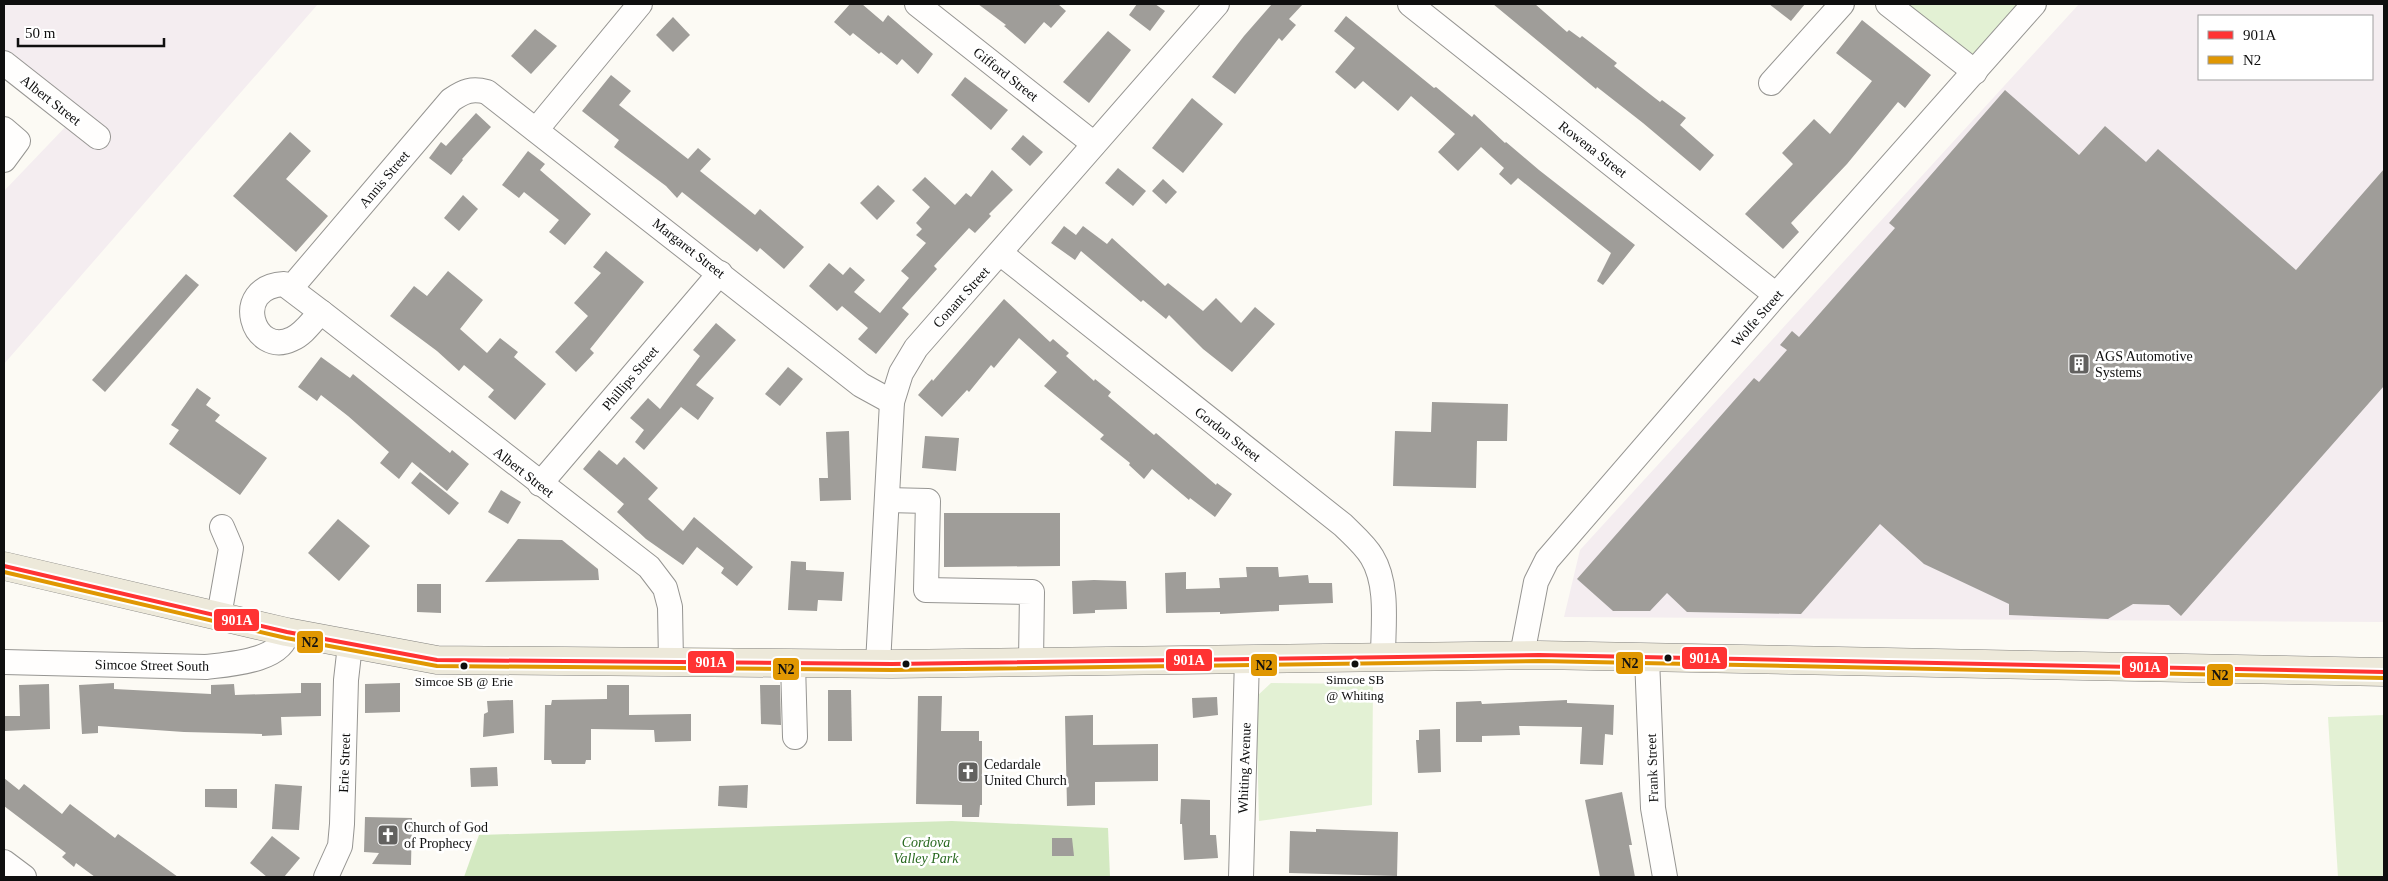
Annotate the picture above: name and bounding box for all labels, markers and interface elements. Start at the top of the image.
scale bar [18,15,164,47]
legend [2198,15,2373,80]
text: 50 m [25,25,56,41]
text: 901A [2243,27,2277,43]
street label: Gifford Street [970,45,1041,104]
text: N2 [2243,52,2261,68]
street label: Albert Street [18,72,84,129]
street label: Rowena Street [1556,118,1630,181]
street label: Annis Street [356,148,413,211]
street label: Margaret Street [650,216,728,281]
street label: Conant Street [930,264,993,331]
street label: Wolfe Street [1729,287,1786,350]
street label: Phillips Street [599,343,662,413]
place label: AGS Automotive Systems [2095,349,2193,380]
building icon: AGS Automotive Systems [2067,352,2091,376]
street label: Gordon Street [1192,404,1263,465]
street label: Albert Street [491,444,557,501]
line badge: 901A [213,608,260,632]
text: 901A [221,613,253,628]
line badge: N2 [296,630,324,654]
text: N2 [301,635,319,650]
line badge: 901A [1681,646,1728,670]
line badge: 901A [1165,648,1213,672]
line badge: 901A [687,650,735,674]
line badge: N2 [1615,651,1644,675]
text: 901A [1689,651,1721,666]
text: 901A [1173,653,1205,668]
line badge: N2 [1250,653,1278,677]
unlabelled marker [1663,653,1673,663]
text: 901A [695,655,727,670]
line badge: 901A [2121,655,2169,679]
text: N2 [1621,656,1639,671]
street label: Simcoe Street South [95,657,209,674]
line badge: N2 [772,657,800,681]
text: N2 [1255,658,1273,673]
unlabelled marker [901,659,911,669]
marker: Simcoe SB @ Whiting [1350,659,1360,669]
text: 901A [2129,660,2161,675]
marker: Simcoe SB @ Erie [459,661,469,671]
text: N2 [777,662,795,677]
line badge: N2 [2206,663,2234,687]
text: N2 [2211,668,2229,683]
place label: Simcoe SB @ Whiting [1326,672,1384,703]
place label: Simcoe SB @ Erie [415,674,513,689]
street label: Whiting Avenue [1235,722,1254,814]
street label: Erie Street [336,733,353,793]
street label: Frank Street [1644,733,1661,803]
place label: Cedardale United Church [984,757,1067,788]
church icon: Cedardale United Church [956,760,980,784]
place label: Church of God of Prophecy [404,820,488,851]
church icon: Church of God of Prophecy [376,823,400,847]
park label: Cordova Valley Park [894,835,959,866]

